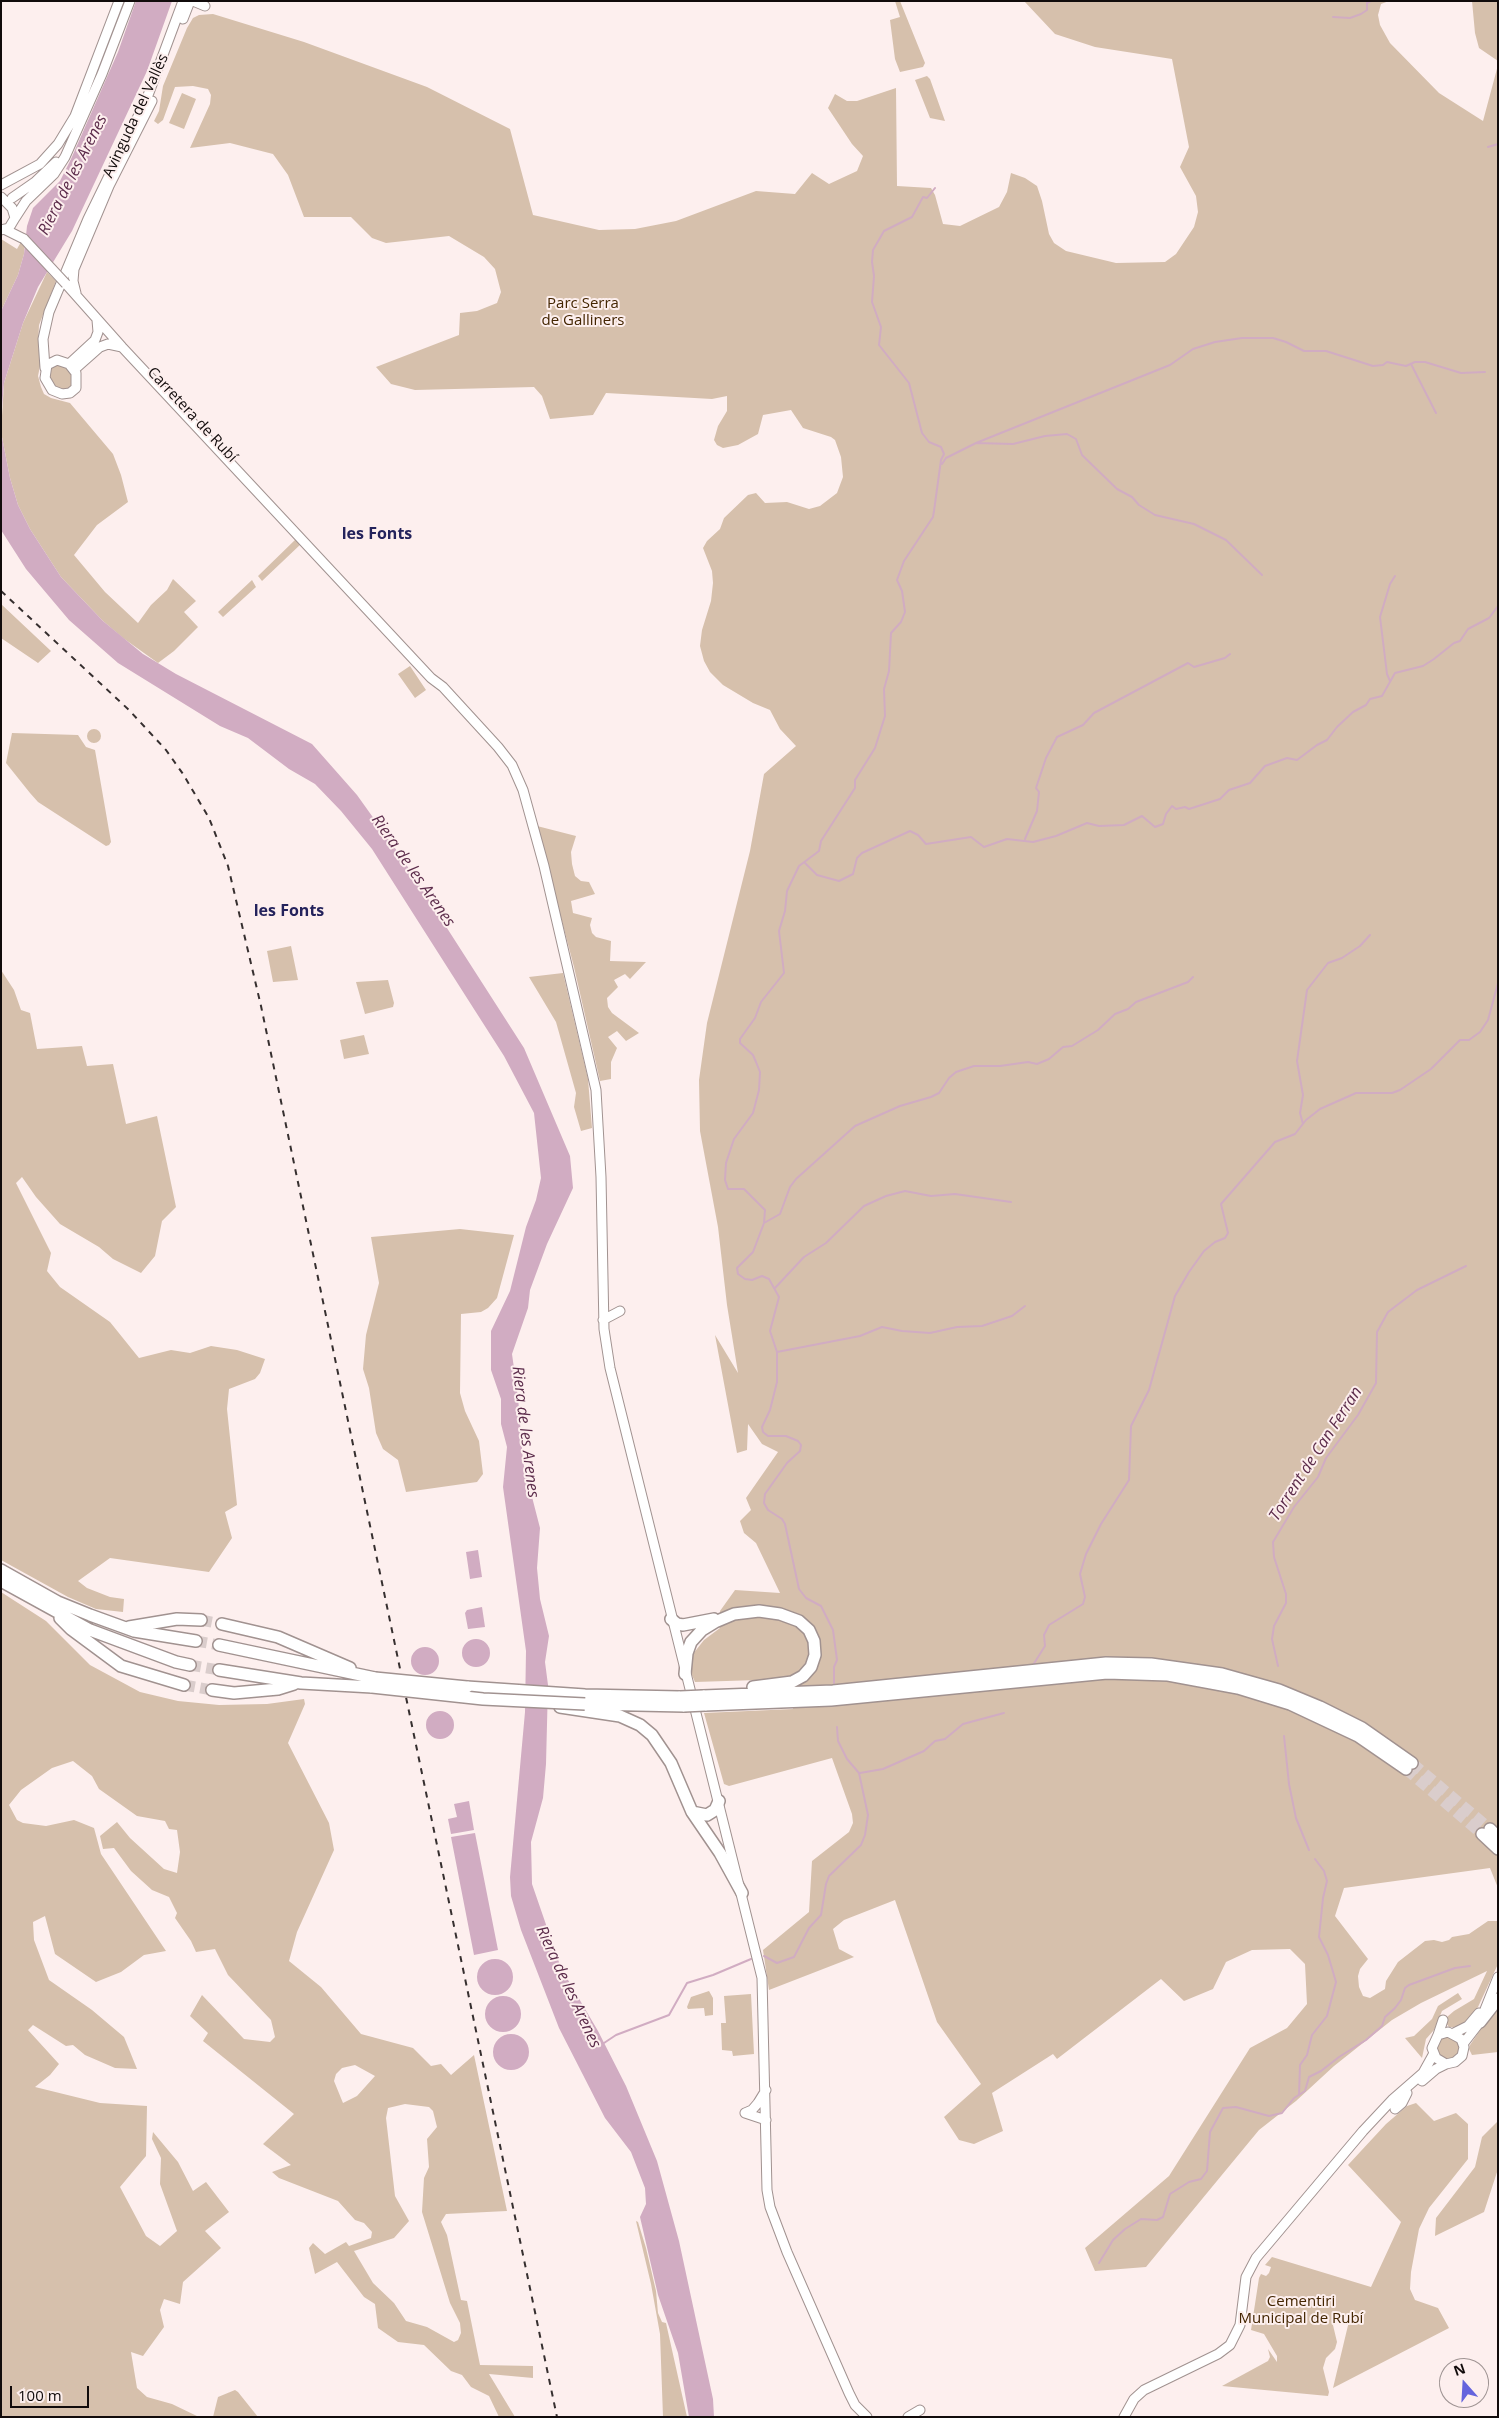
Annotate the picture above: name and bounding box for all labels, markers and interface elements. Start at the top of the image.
street label: Avinguda del Vallès [99,51,173,181]
water label: Riera de les Arenes [34,112,112,238]
park label: Parc Serra de Galliners [542,295,624,330]
street label: Carretera de Rubí [143,364,241,466]
district label: les Fonts [342,524,412,544]
water label: Riera de les Arenes [367,811,459,931]
district label: les Fonts [254,901,324,921]
water label: Riera de les Arenes [507,1365,543,1499]
water label: Torrent de Can Ferran [1265,1383,1367,1525]
water label: Riera de les Arenes [531,1923,605,2051]
park label: Cementiri Municipal de Rubí [1239,2293,1363,2328]
north arrow [1439,2358,1489,2408]
text: N [1451,2358,1468,2380]
scale bar [12,2376,91,2408]
text: 100 m [18,2385,62,2405]

